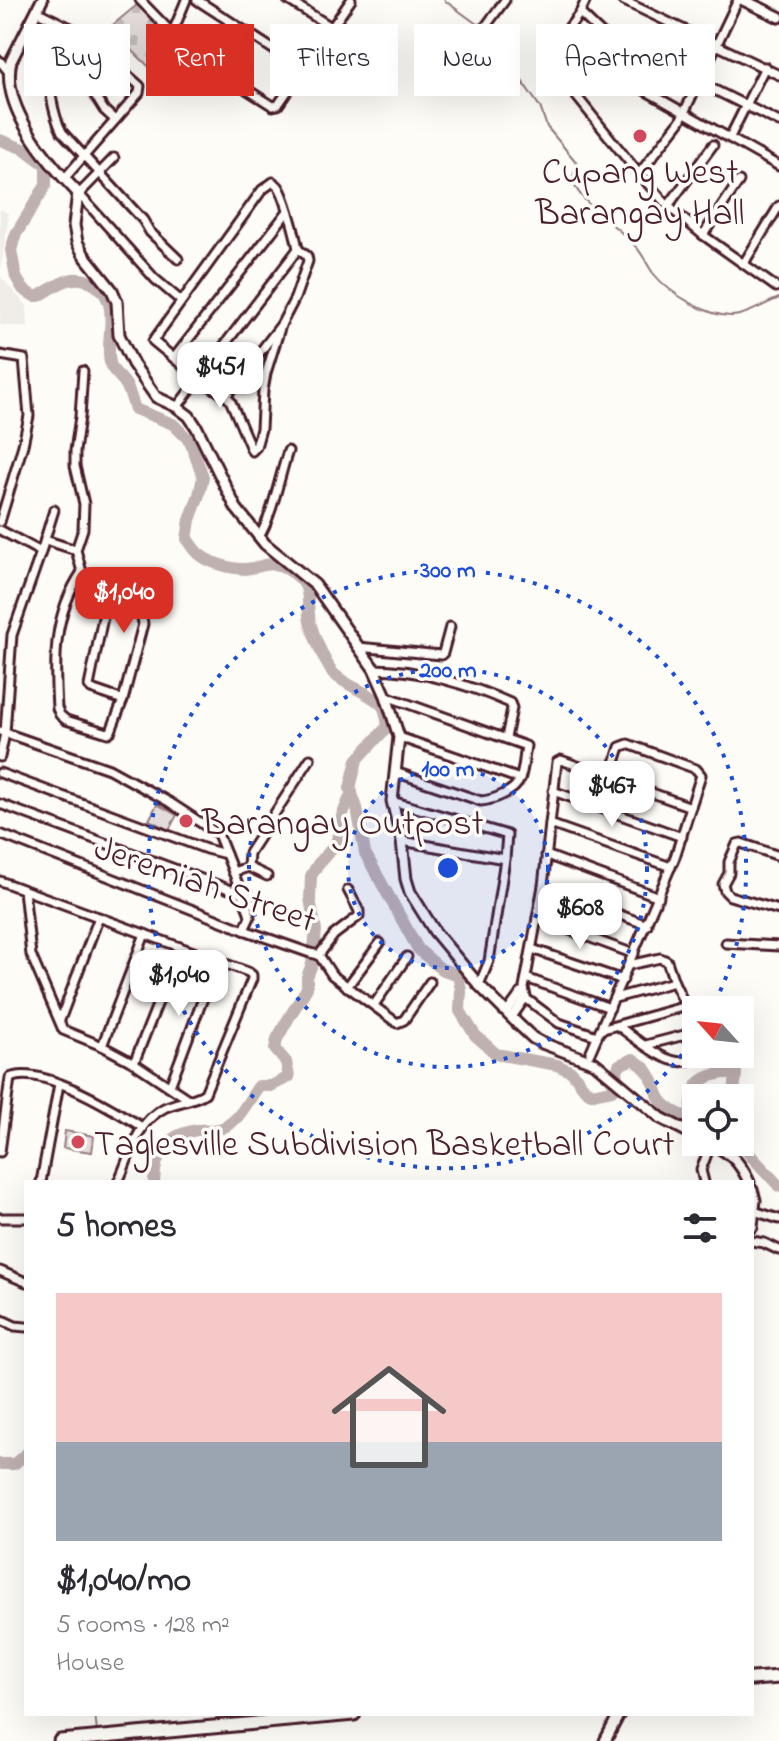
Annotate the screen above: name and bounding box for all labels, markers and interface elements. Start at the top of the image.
chip: Buy [24,24,130,96]
chip: Rent [146,24,254,96]
chip: Filters [270,24,398,96]
chip: New [414,24,520,96]
chip: Apartment [536,24,715,96]
marker: Cupang West Barangay Hall [631,127,649,145]
place label: Cupang West Barangay Hall [534,148,745,242]
pin: $451 [173,342,267,410]
text: $451 [195,349,245,387]
text: 300 m [419,554,476,589]
pin: $1,040 [59,567,189,635]
text: $1,040 [93,574,155,612]
text: 200 m [418,654,477,689]
text: 100 m [422,753,475,788]
pin: $467 [565,761,659,829]
text: $467 [588,768,636,806]
place label: Barangay Outpost [201,799,484,852]
marker: Barangay Outpost [177,812,195,830]
street label: Jeremiah Street [86,823,323,949]
centre of rings [434,854,462,882]
pin: $608 [533,883,627,951]
text: $608 [556,890,604,928]
pin: $1,040 [114,950,244,1018]
text: $1,040 [148,957,210,995]
north arrow [682,996,754,1068]
map controls [682,996,754,1156]
button: locate [682,1084,754,1156]
place label: Taglesville Subdivision Basketball Court [94,1120,675,1173]
marker: Taglesville Subdivision Basketball Court [69,1133,87,1151]
text: 5 homes [56,1203,177,1253]
icon: filters [678,1206,722,1250]
icon: home [317,1345,461,1489]
text: $1,040/mo [56,1557,191,1607]
text: 5 rooms · 128 m² [56,1607,230,1645]
text: House [56,1645,124,1683]

